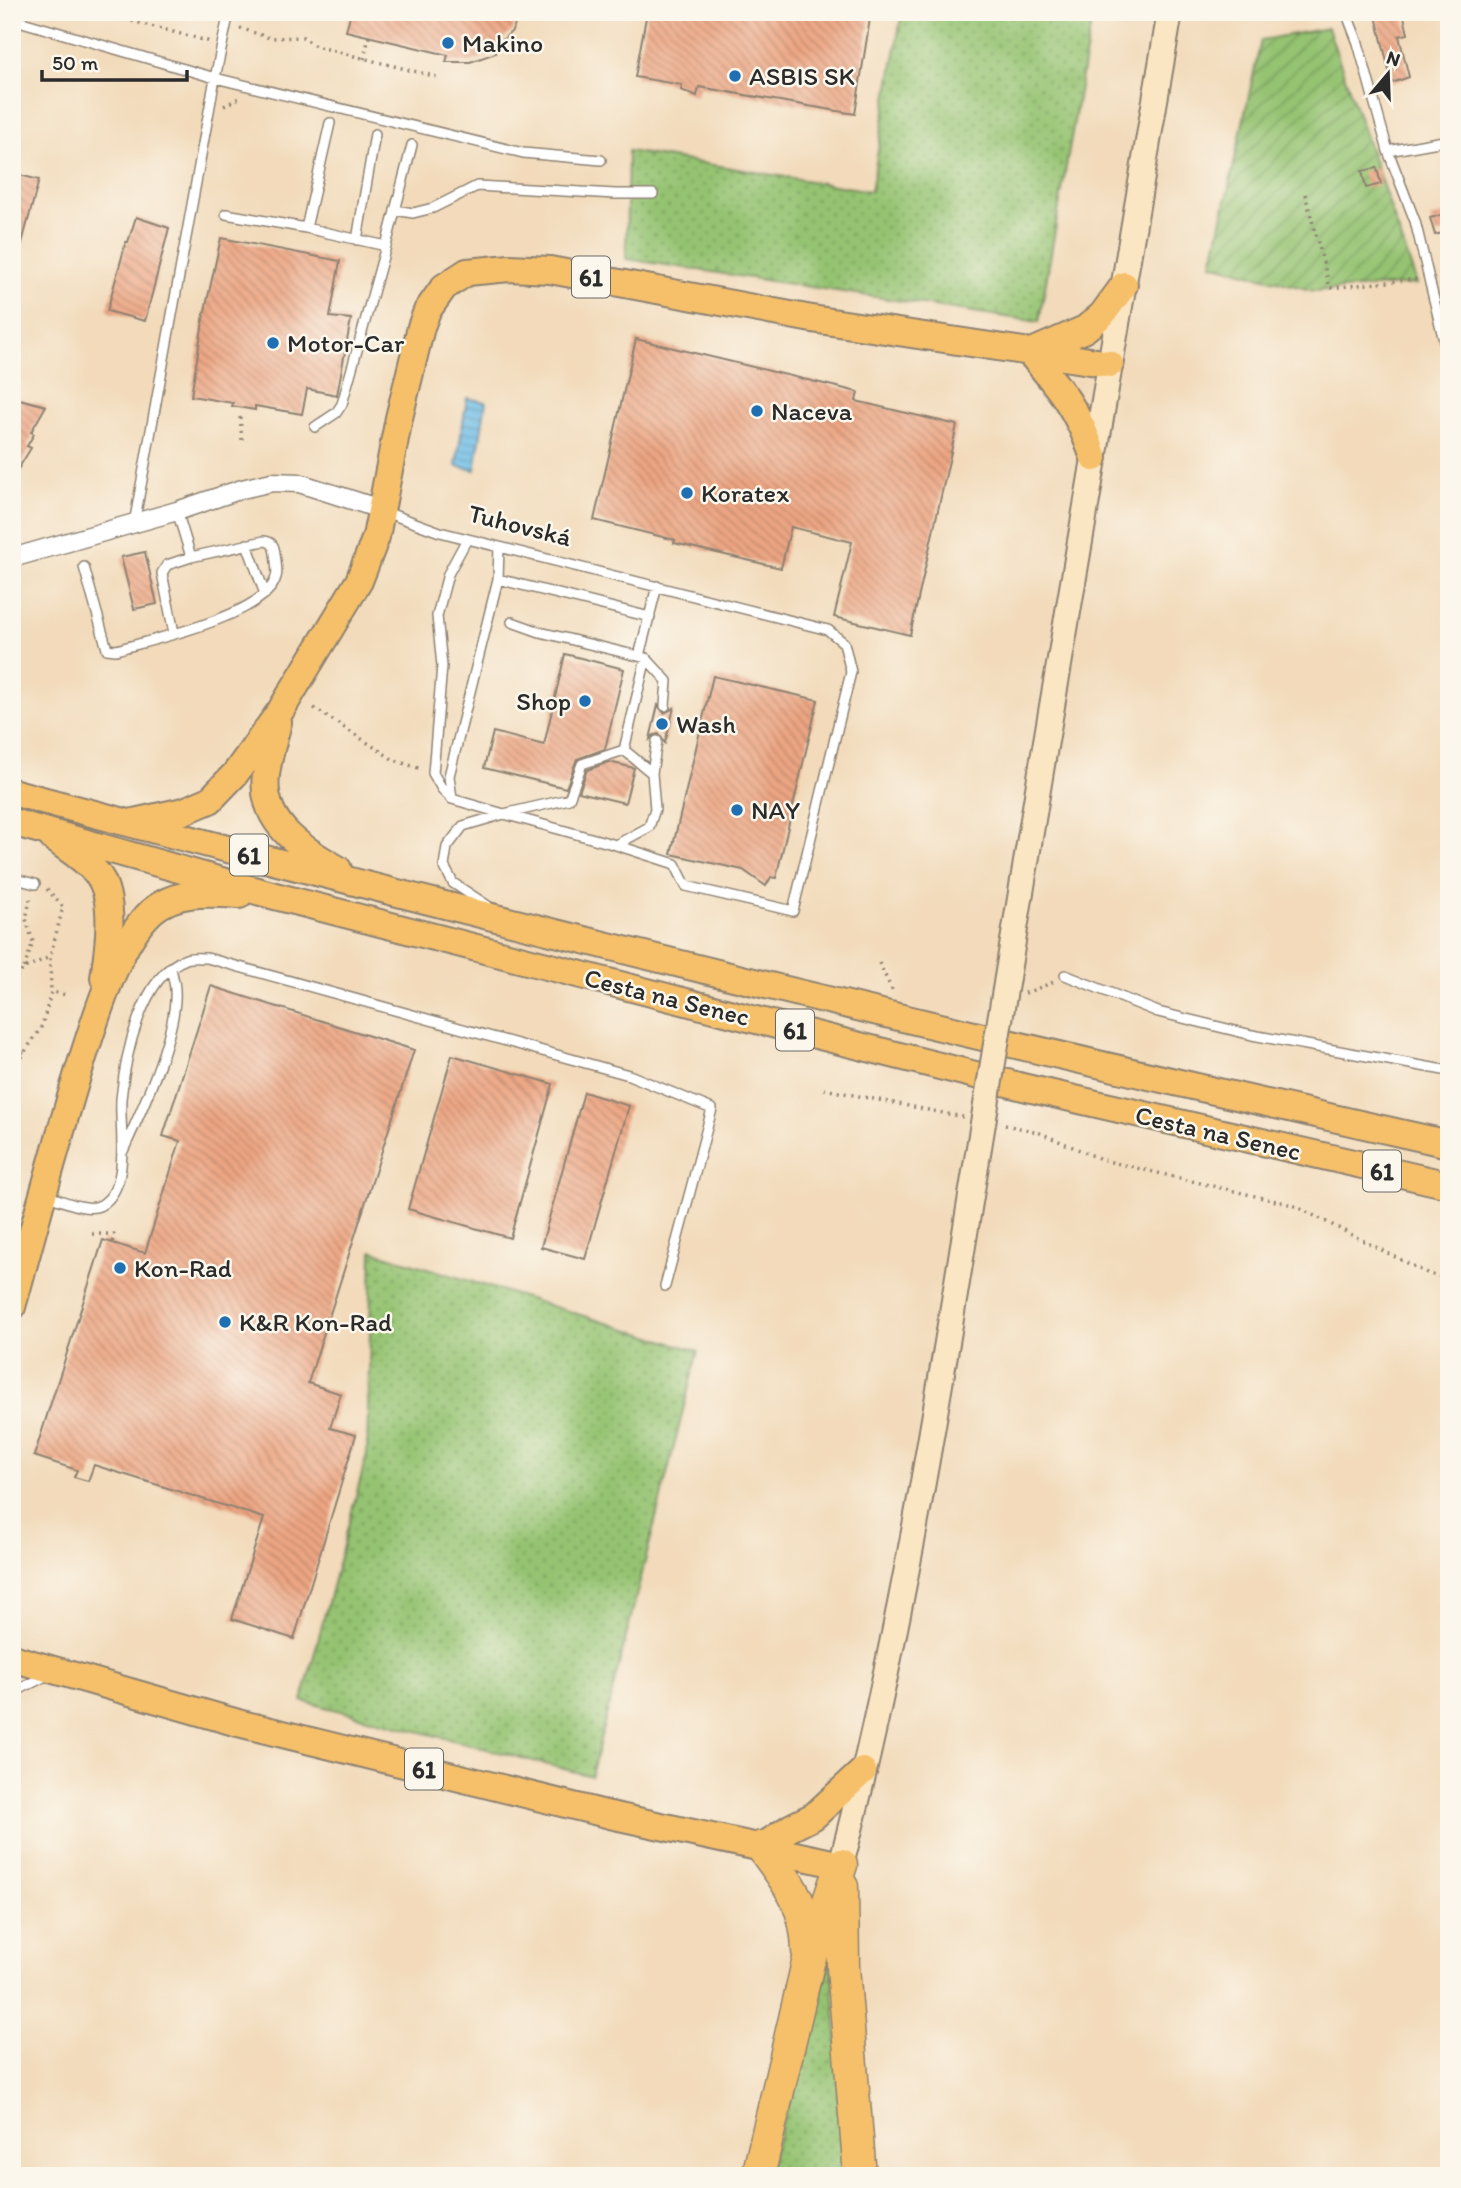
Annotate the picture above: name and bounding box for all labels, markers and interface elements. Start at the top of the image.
place label: Makino [462,27,543,59]
marker: Makino [440,35,456,51]
scale bar [42,38,187,82]
north arrow [1352,38,1422,108]
text: N [1384,45,1403,71]
text: 50 m [52,50,99,75]
place label: ASBIS SK [749,60,855,92]
marker: ASBIS SK [727,68,743,84]
road number: 61 [572,256,610,298]
place label: Motor-Car [287,327,405,359]
marker: Motor-Car [265,335,281,351]
place label: Naceva [771,395,853,427]
marker: Naceva [749,403,765,419]
place label: Koratex [701,477,789,509]
marker: Koratex [679,485,695,501]
street label: Tuhovská [465,497,575,553]
place label: Shop [516,685,571,717]
marker: Shop [577,693,593,709]
place label: Wash [676,708,736,740]
marker: Wash [654,716,670,732]
place label: NAY [751,794,800,826]
marker: NAY [729,802,745,818]
road number: 61 [230,834,268,876]
street label: Cesta na Senec [581,961,753,1033]
road number: 61 [776,1010,814,1050]
street label: Cesta na Senec [1132,1098,1304,1168]
road number: 61 [1363,1150,1401,1191]
place label: Kon-Rad [134,1252,232,1284]
marker: Kon-Rad [112,1260,128,1276]
place label: K&R Kon-Rad [239,1306,392,1338]
marker: K&R Kon-Rad [217,1314,233,1330]
road number: 61 [405,1749,443,1790]

